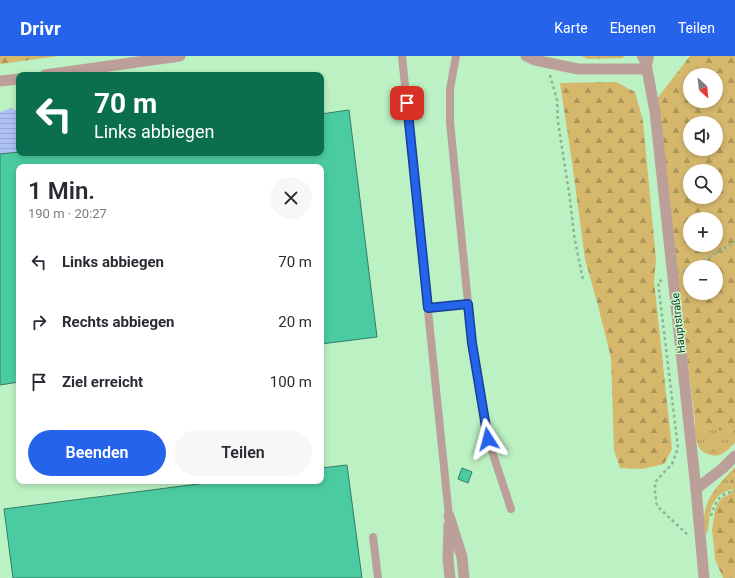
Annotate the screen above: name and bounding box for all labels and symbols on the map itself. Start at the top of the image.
north arrow [683,68,723,108]
pin [390,86,424,120]
street label: Hauptstraße [669,292,688,354]
position arrow [467,418,509,460]

